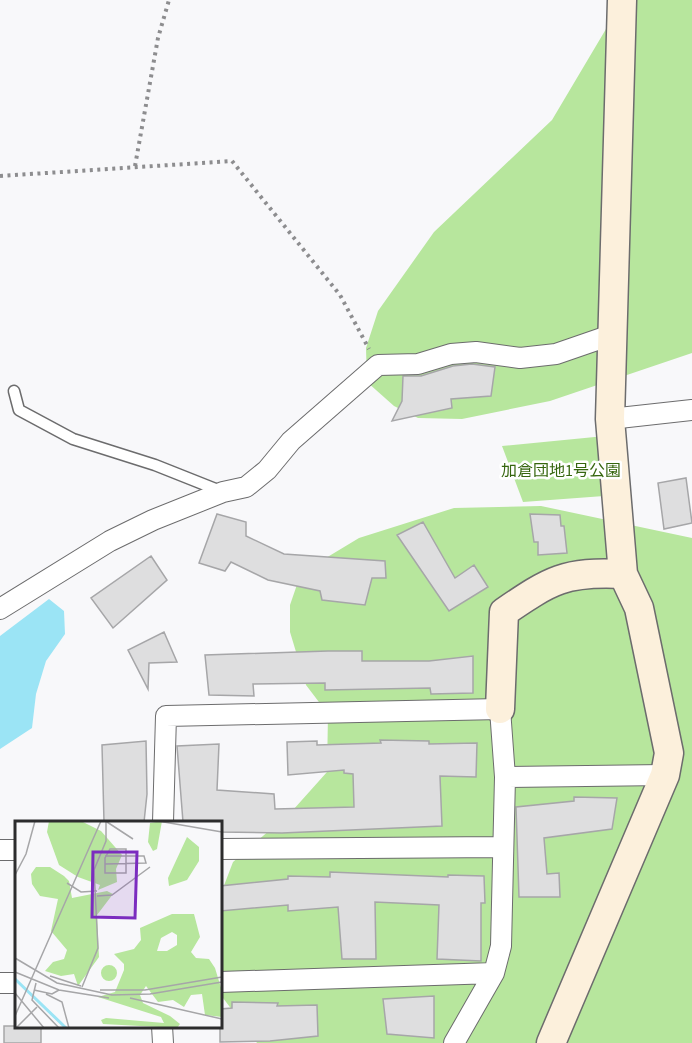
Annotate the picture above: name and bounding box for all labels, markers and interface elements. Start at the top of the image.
park label: 加倉団地1号公園 [501,460,621,482]
inset map [15,821,222,1028]

